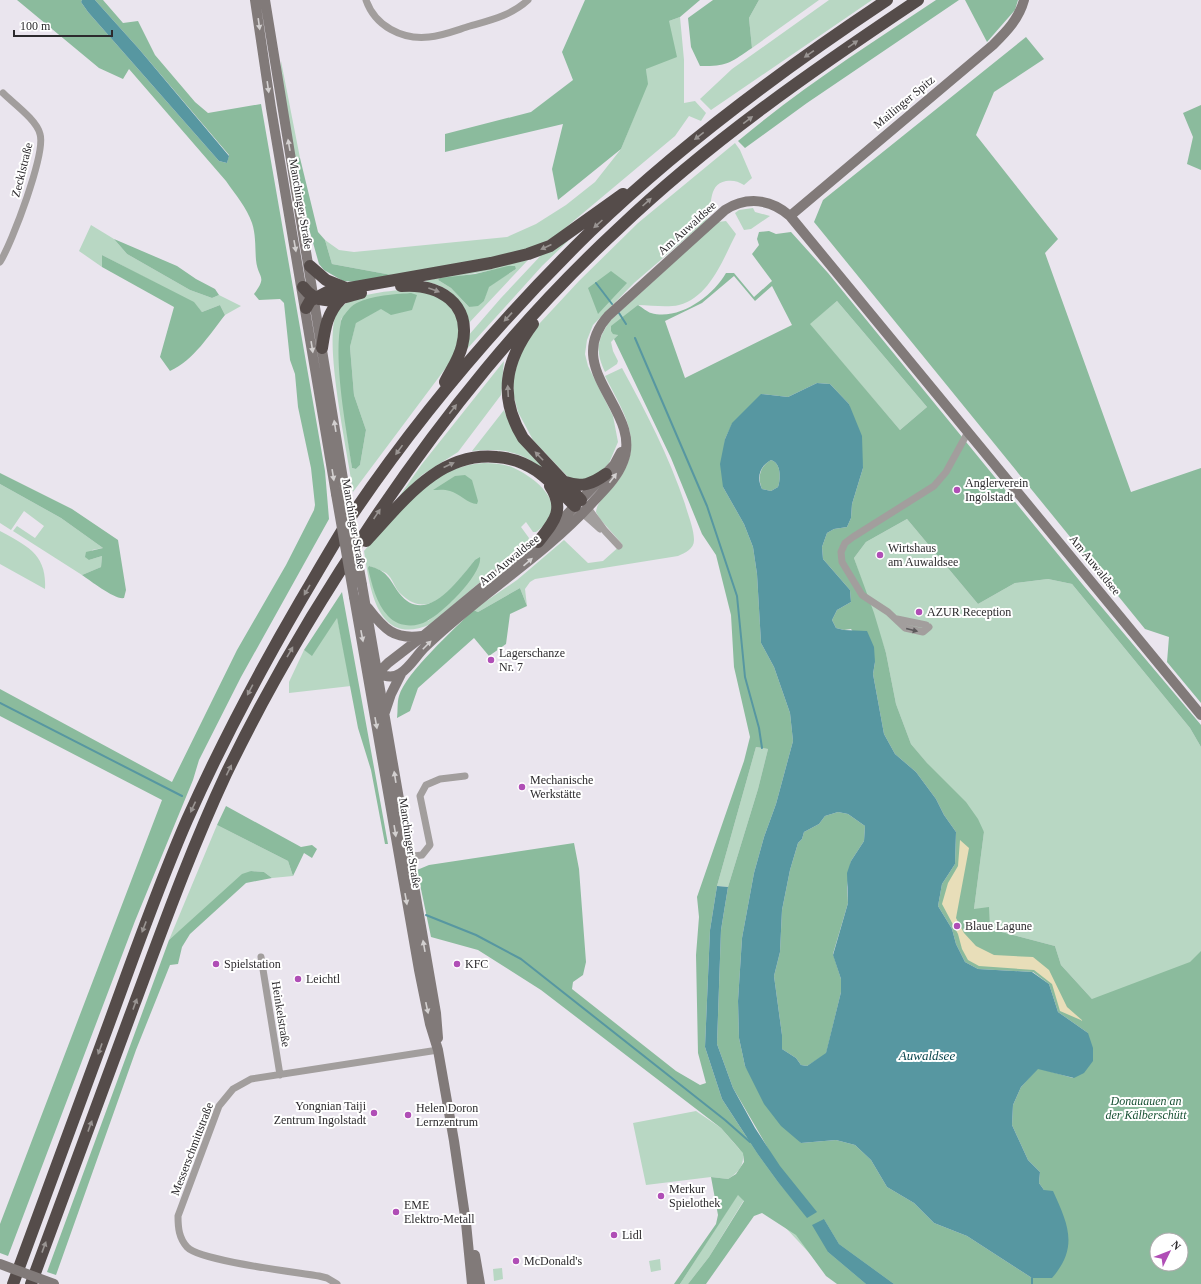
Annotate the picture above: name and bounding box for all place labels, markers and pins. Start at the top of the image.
place label: Anglerverein Ingolstadt [965,476,1028,504]
marker: Anglerverein Ingolstadt [952,485,962,495]
place label: Wirtshaus am Auwaldsee [888,541,958,569]
marker: Wirtshaus am Auwaldsee [875,550,885,560]
place label: AZUR Reception [927,605,1011,619]
marker: AZUR Reception [914,607,924,617]
place label: Lagerschanze Nr. 7 [499,646,565,674]
marker: Lagerschanze Nr. 7 [486,655,496,665]
place label: Mechanische Werkstätte [530,773,593,801]
marker: Mechanische Werkstätte [517,782,527,792]
place label: Blaue Lagune [965,919,1032,933]
marker: Blaue Lagune [952,921,962,931]
place label: Spielstation [224,957,281,971]
place label: KFC [465,957,488,971]
marker: Spielstation [211,959,221,969]
marker: KFC [452,959,462,969]
place label: Leichtl [306,972,341,986]
marker: Leichtl [293,974,303,984]
place label: Yongnian Taiji Zentrum Ingolstadt [274,1099,367,1127]
place label: Helen Doron Lernzentrum [416,1101,479,1129]
marker: Yongnian Taiji Zentrum Ingolstadt [369,1108,379,1118]
marker: Helen Doron Lernzentrum [403,1110,413,1120]
place label: Merkur Spielothek [669,1182,720,1210]
marker: Merkur Spielothek [656,1191,666,1201]
place label: EME Elektro-Metall [404,1198,475,1226]
marker: EME Elektro-Metall [391,1207,401,1217]
place label: Lidl [622,1228,643,1242]
marker: Lidl [609,1230,619,1240]
place label: McDonald's [524,1254,582,1268]
marker: McDonald's [511,1256,521,1266]

